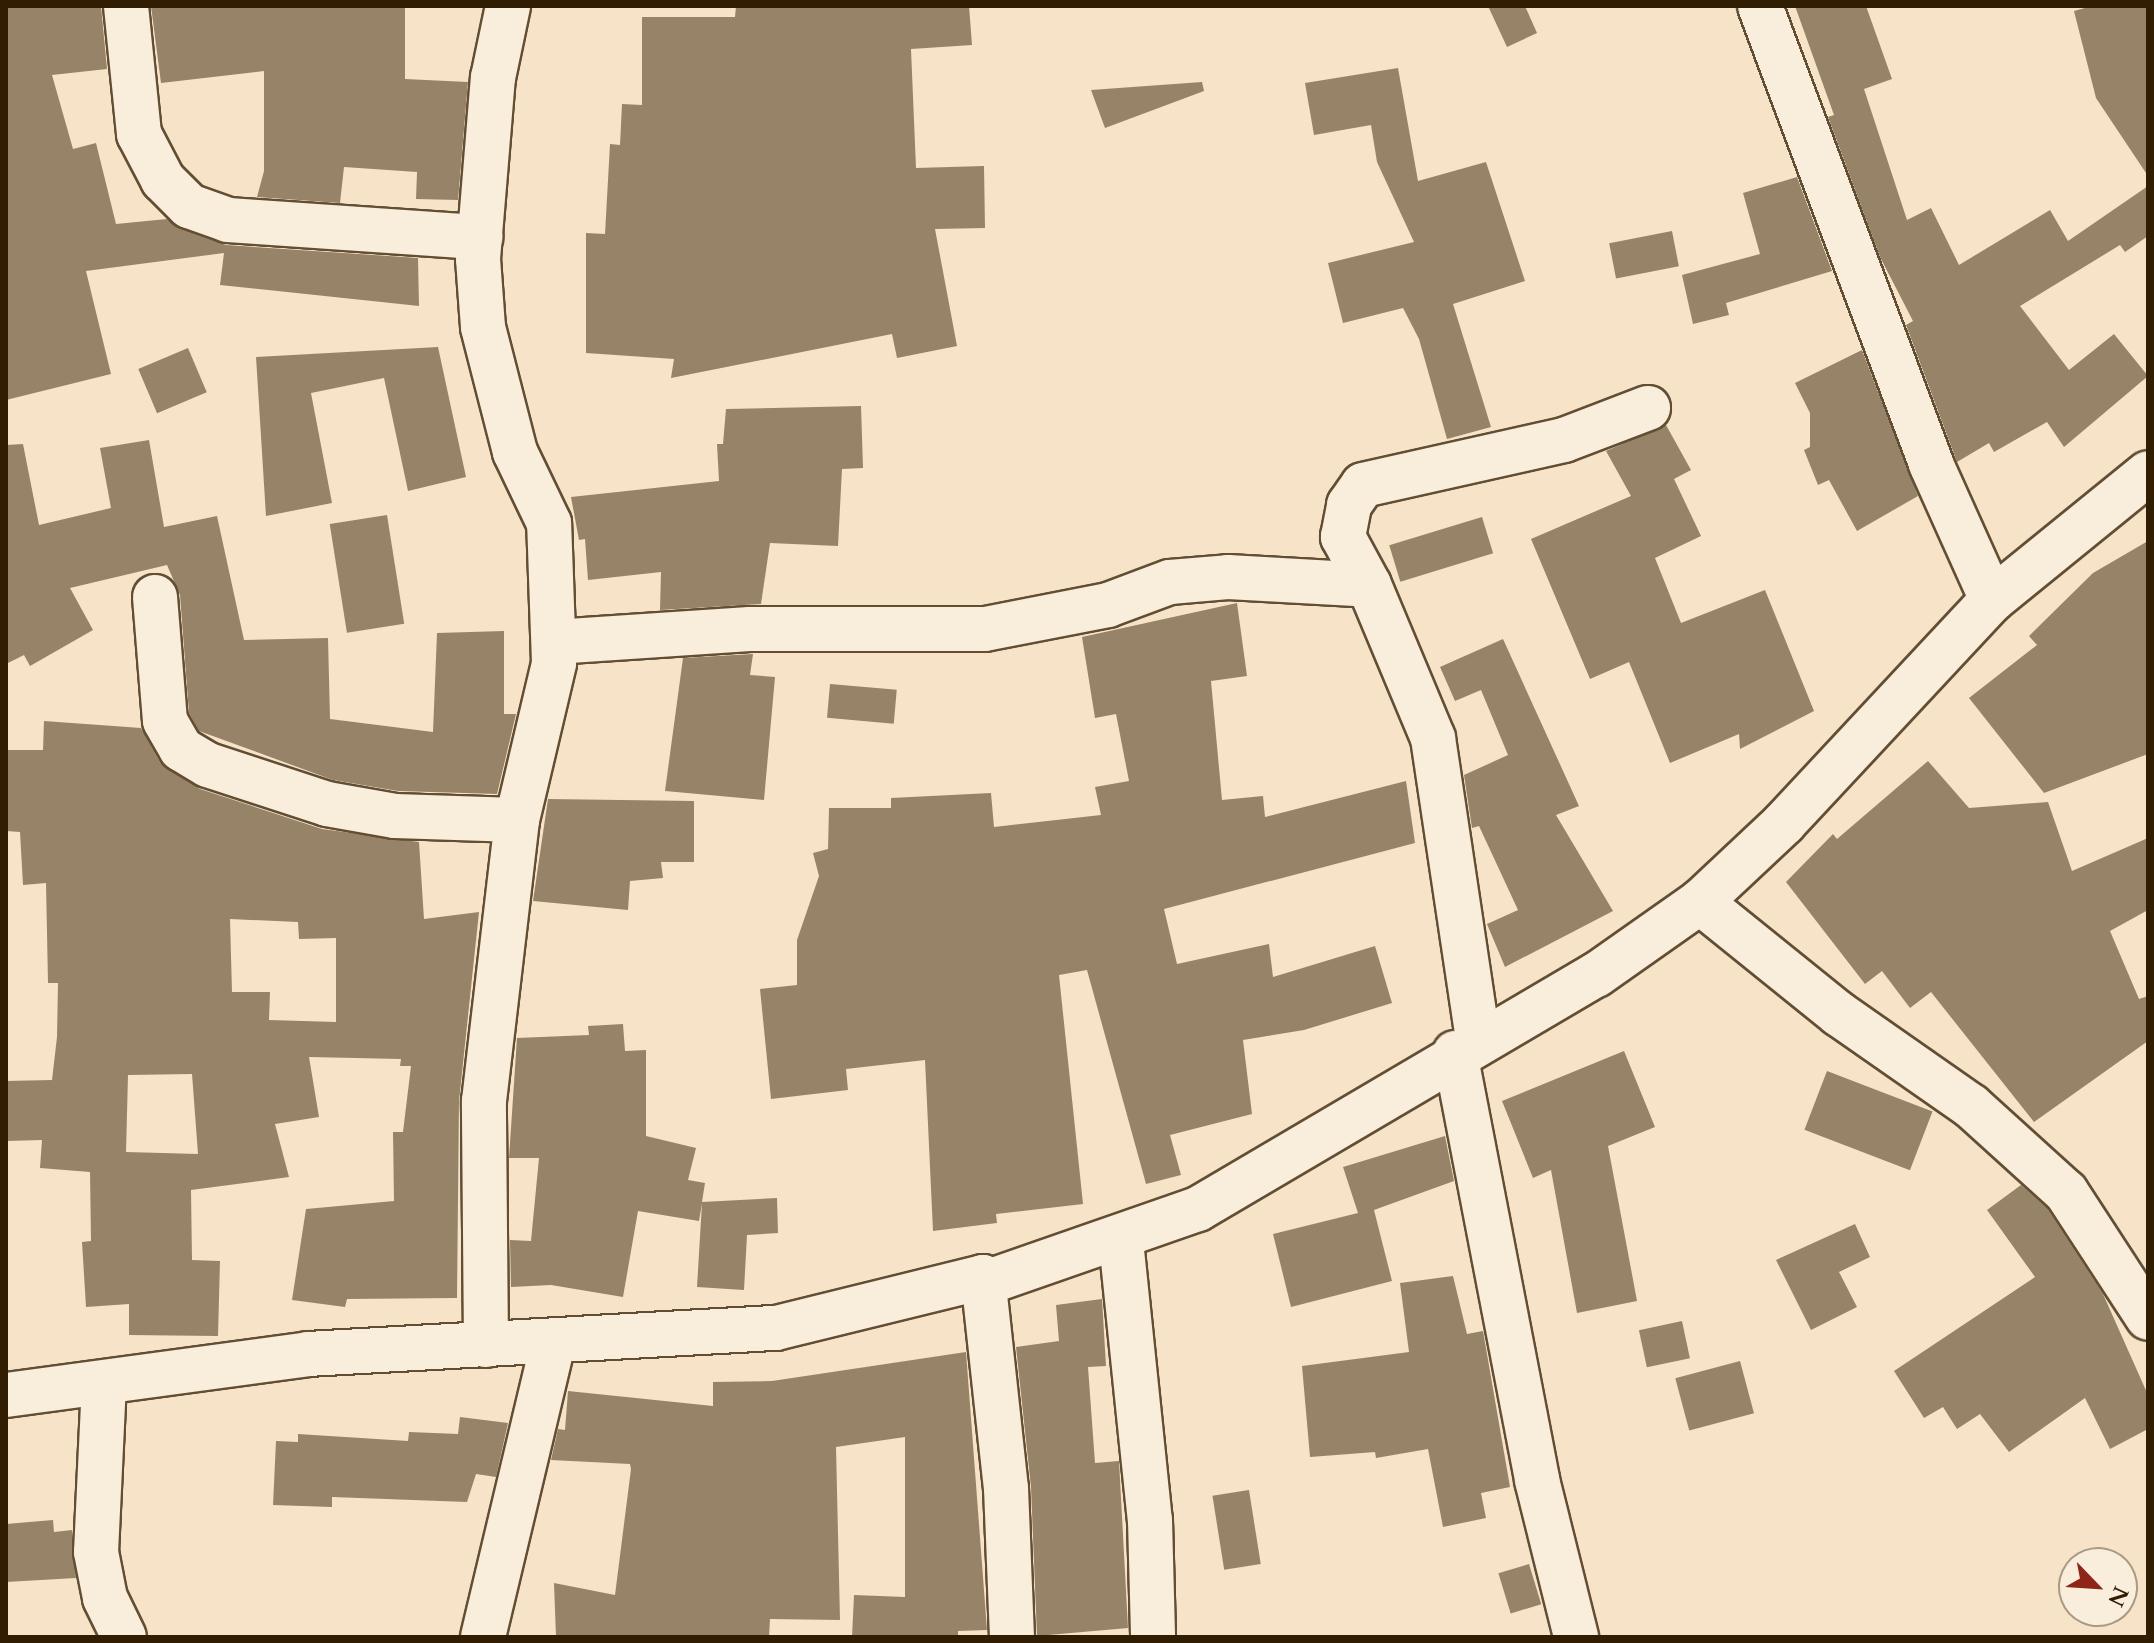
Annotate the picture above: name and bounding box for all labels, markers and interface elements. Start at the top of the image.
north arrow [2058,1547,2138,1627]
text: N [2100,1581,2136,1611]

